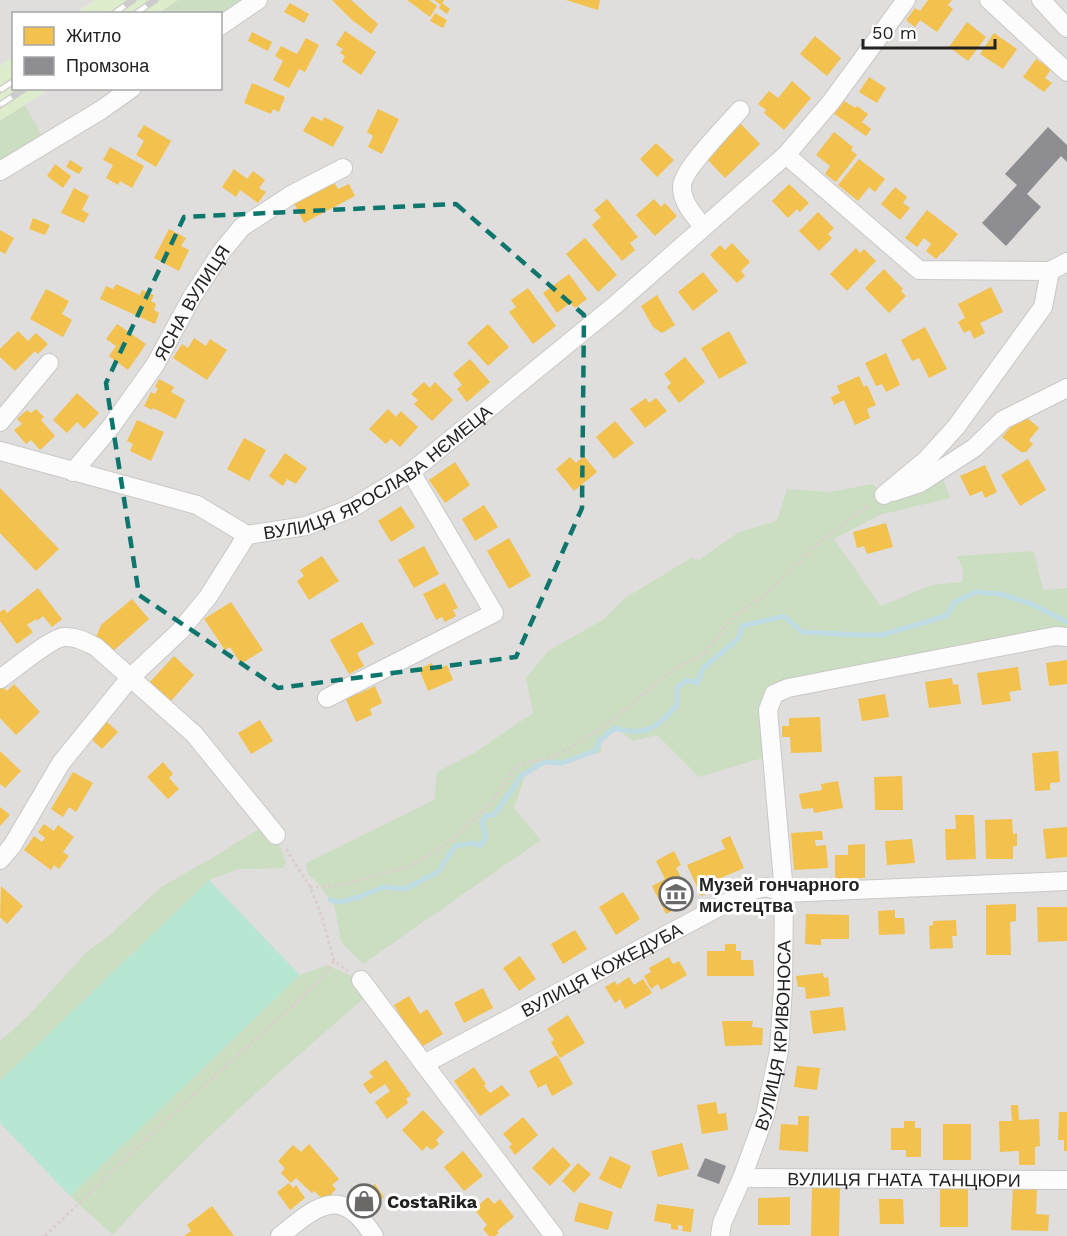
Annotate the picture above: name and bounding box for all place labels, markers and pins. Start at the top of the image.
place label: Музей гончарного мистецтва [699,874,859,916]
museum icon: Музей гончарного мистецтва [658,876,694,912]
shop icon: CostaRika [346,1183,382,1219]
place label: CostaRika [387,1191,478,1212]

